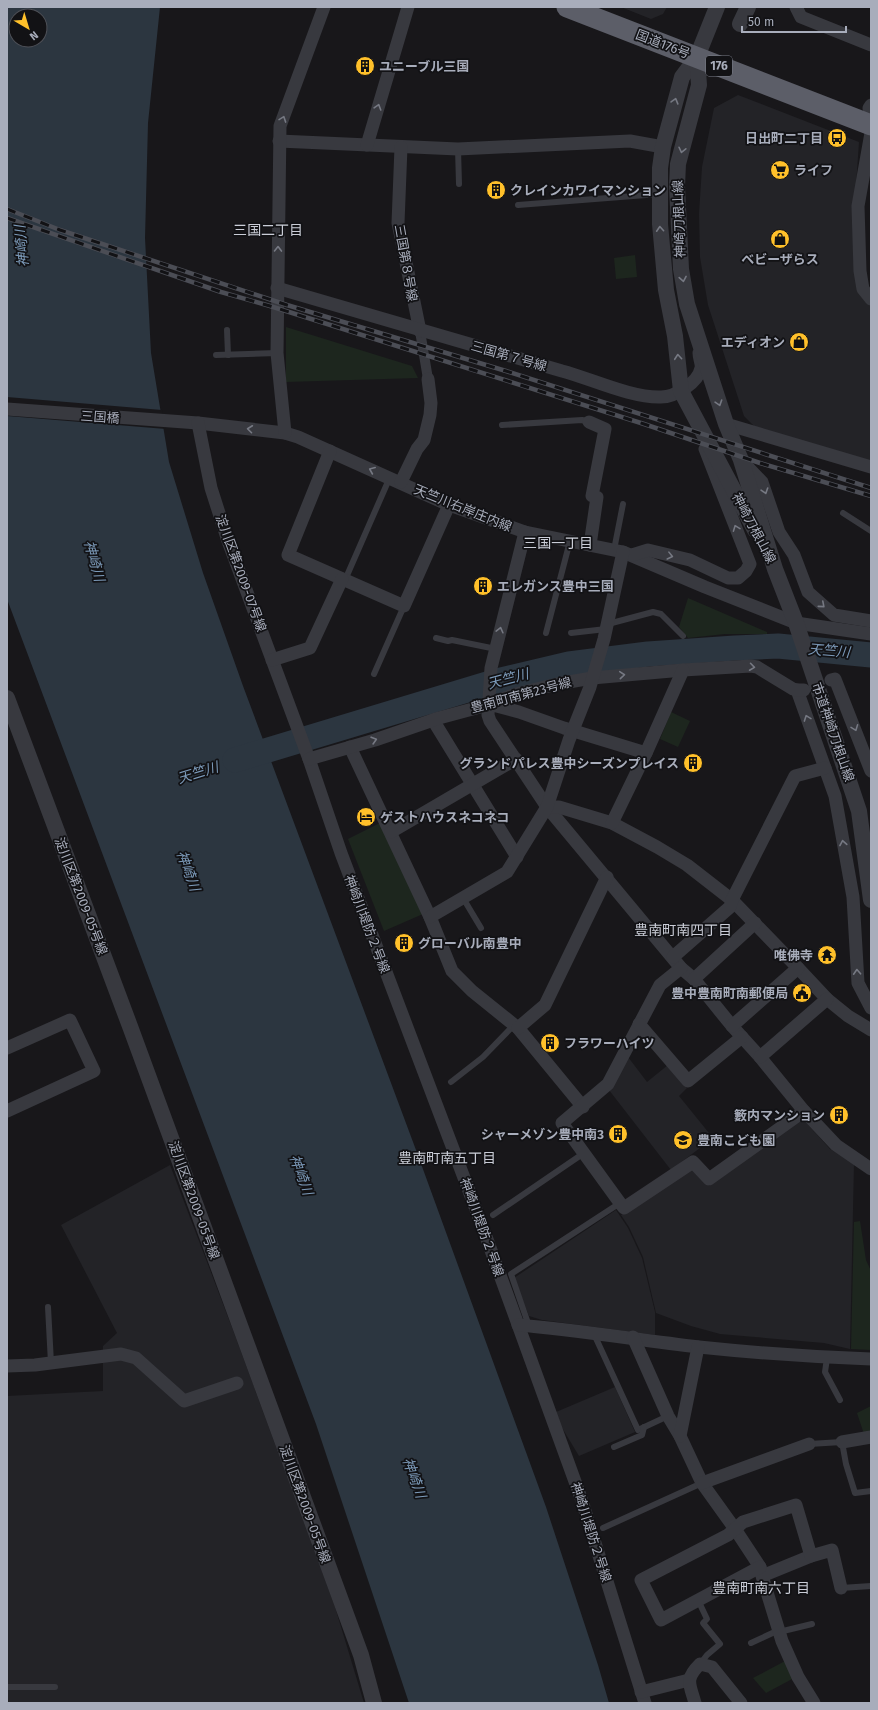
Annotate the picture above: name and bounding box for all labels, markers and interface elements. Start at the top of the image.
north arrow [8,8,48,48]
scale bar [742,8,846,34]
text: 50 m [748,15,774,29]
street label: 国道176号 [634,27,692,61]
text: N [27,28,41,43]
building icon: ユニーブル三国 [354,55,376,77]
road number: 176 [706,56,732,76]
place label: ユニーブル三国 [379,59,469,74]
one-way arrow [670,97,679,104]
one-way arrow [373,104,382,111]
one-way arrow [278,116,286,123]
bus stop icon: 日出町二丁目 [826,127,848,149]
place label: 日出町二丁目 [745,131,823,146]
one-way arrow [678,146,686,153]
supermarket icon: ライフ [769,159,791,181]
place label: ライフ [794,163,833,178]
building icon: クレインカワイマンション [485,179,507,201]
street label: 神崎刀根山線 [670,180,688,258]
place label: クレインカワイマンション [510,183,666,198]
water label: 神崎川 [12,222,32,268]
district label: 三国二丁目 [233,222,303,239]
street label: 三国第８号線 [392,223,420,303]
one-way arrow [656,226,665,232]
shop icon: ベビーザらス [769,228,791,250]
one-way arrow [274,246,282,252]
place label: ベビーザらス [741,252,819,267]
one-way arrow [678,276,686,282]
shop icon: エディオン [788,331,810,353]
place label: エディオン [721,335,785,350]
street label: 三国第７号線 [469,338,549,374]
one-way arrow [673,354,682,360]
one-way arrow [714,400,723,407]
street label: 三国橋 [80,408,120,426]
one-way arrow [247,425,253,434]
one-way arrow [369,466,376,474]
street label: 天竺川右岸庄内線 [412,482,514,534]
one-way arrow [760,487,769,494]
street label: 神崎刀根山線 [729,490,779,566]
street label: 淀川区第2009-07号線 [213,512,269,634]
one-way arrow [733,525,741,532]
district label: 三国一丁目 [523,535,593,552]
water label: 神崎川 [80,538,109,585]
one-way arrow [666,551,673,559]
building icon: エレガンス豊中三国 [472,575,494,597]
place label: エレガンス豊中三国 [497,579,614,594]
one-way arrow [818,600,825,607]
one-way arrow [496,627,504,633]
water label: 天竺川 [807,641,853,661]
one-way arrow [748,662,755,671]
water label: 天竺川 [486,665,532,693]
one-way arrow [619,671,625,680]
street label: 豊南町南第23号線 [469,674,573,716]
street label: 市道神崎刀根山線 [809,680,857,784]
one-way arrow [803,715,812,722]
one-way arrow [850,725,858,732]
one-way arrow [370,736,377,745]
building icon: グランドパレス豊中シーズンプレイス [682,752,704,774]
place label: グランドパレス豊中シーズンプレイス [459,756,679,771]
water label: 天竺川 [175,758,222,787]
hotel icon: ゲストハウスネコネコ [355,806,377,828]
place label: ゲストハウスネコネコ [380,810,509,825]
street label: 淀川区第2009-05号線 [52,835,110,957]
one-way arrow [839,840,848,846]
water label: 神崎川 [173,848,204,896]
street label: 神崎川堤防２号線 [341,873,393,975]
district label: 豊南町南四丁目 [634,922,732,939]
building icon: グローバル南豊中 [393,932,415,954]
place label: グローバル南豊中 [418,936,522,951]
temple icon: 唯佛寺 [816,944,838,966]
place label: 唯佛寺 [774,948,813,963]
one-way arrow [853,969,861,975]
public building icon: 豊中豊南町南郵便局 [791,982,813,1004]
place label: 豊中豊南町南郵便局 [671,986,788,1001]
building icon: フラワーハイツ [539,1032,561,1054]
place label: フラワーハイツ [564,1036,654,1051]
building icon: 籔内マンション [828,1104,850,1126]
place label: 籔内マンション [734,1108,825,1123]
building icon: シャーメゾン豊中南3 [607,1123,629,1145]
place label: シャーメゾン豊中南3 [481,1127,604,1142]
school or university icon: 豊南こども園 [672,1129,694,1151]
place label: 豊南こども園 [697,1133,775,1148]
street label: 淀川区第2009-05号線 [166,1139,222,1261]
district label: 豊南町南五丁目 [398,1150,496,1167]
water label: 神崎川 [286,1152,317,1200]
street label: 神崎川堤防２号線 [457,1176,507,1278]
street label: 淀川区第2009-05号線 [277,1443,333,1565]
water label: 神崎川 [399,1455,430,1503]
street label: 神崎川堤防２号線 [568,1480,614,1584]
district label: 豊南町南六丁目 [712,1580,810,1597]

